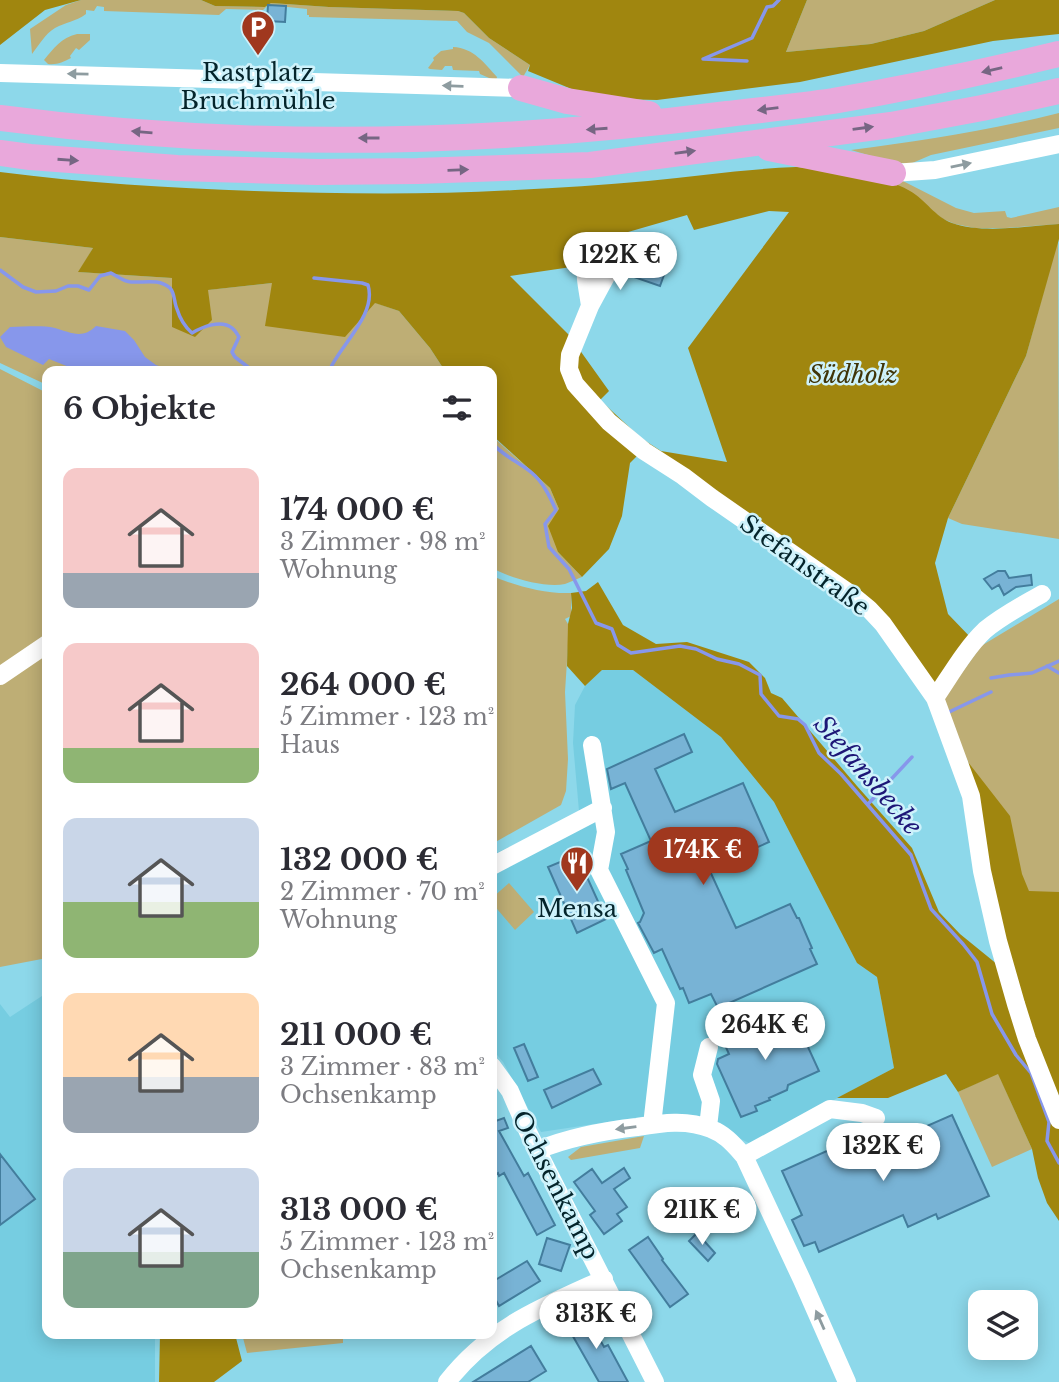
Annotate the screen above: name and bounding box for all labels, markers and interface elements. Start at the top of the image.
parking icon: Rastplatz Bruchmühle [239,8,277,57]
place label: Rastplatz Bruchmühle [180,58,336,115]
one-way arrow [981,65,1003,76]
one-way arrow [67,69,89,80]
one-way arrow [441,80,463,92]
one-way arrow [757,104,779,115]
one-way arrow [853,123,875,134]
one-way arrow [585,124,607,135]
one-way arrow [131,126,153,137]
one-way arrow [358,132,380,144]
one-way arrow [674,147,696,158]
one-way arrow [57,155,79,166]
one-way arrow [950,159,972,170]
one-way arrow [448,164,470,176]
pin: 122K € [563,232,677,292]
text: 122K € [579,241,661,269]
park label: Südholz [809,360,897,389]
icon: filters [438,389,476,427]
text: 6 Objekte [63,390,216,427]
text: 174 000 € [280,491,435,528]
icon: home [119,496,203,580]
street label: Stefanstraße [735,508,875,622]
text: 3 Zimmer · 98 m² [280,528,486,556]
text: Wohnung [280,556,397,584]
text: 264 000 € [280,666,446,703]
icon: home [119,671,203,755]
text: 5 Zimmer · 123 m² [280,703,494,731]
water label: Stefansbecke [807,709,929,842]
text: Haus [280,731,340,759]
pin: 174K € [646,828,760,887]
text: 174K € [664,836,742,864]
text: 132 000 € [280,841,439,878]
restaurant icon: Mensa [558,844,596,893]
icon: home [119,846,203,930]
text: 2 Zimmer · 70 m² [280,878,485,906]
place label: Mensa [537,894,618,923]
text: Wohnung [280,906,397,934]
pin: 264K € [708,1002,822,1062]
text: 264K € [721,1011,809,1039]
text: 211 000 € [280,1016,432,1053]
icon: home [119,1021,203,1105]
text: 3 Zimmer · 83 m² [280,1053,485,1081]
text: Ochsenkamp [280,1081,437,1109]
street label: Ochsenkamp [506,1106,606,1264]
one-way arrow [615,1123,637,1134]
pin: 132K € [826,1124,940,1183]
text: 132K € [842,1132,924,1160]
pin: 211K € [645,1188,759,1247]
text: 313 000 € [280,1191,438,1228]
icon: home [119,1196,203,1280]
text: 211K € [663,1196,741,1224]
text: 5 Zimmer · 123 m² [280,1228,494,1256]
text: Ochsenkamp [280,1256,437,1284]
map controls [968,1290,1038,1360]
button: layers [968,1290,1038,1360]
pin: 313K € [539,1292,653,1351]
text: 313K € [555,1300,637,1328]
one-way arrow [814,1309,825,1330]

